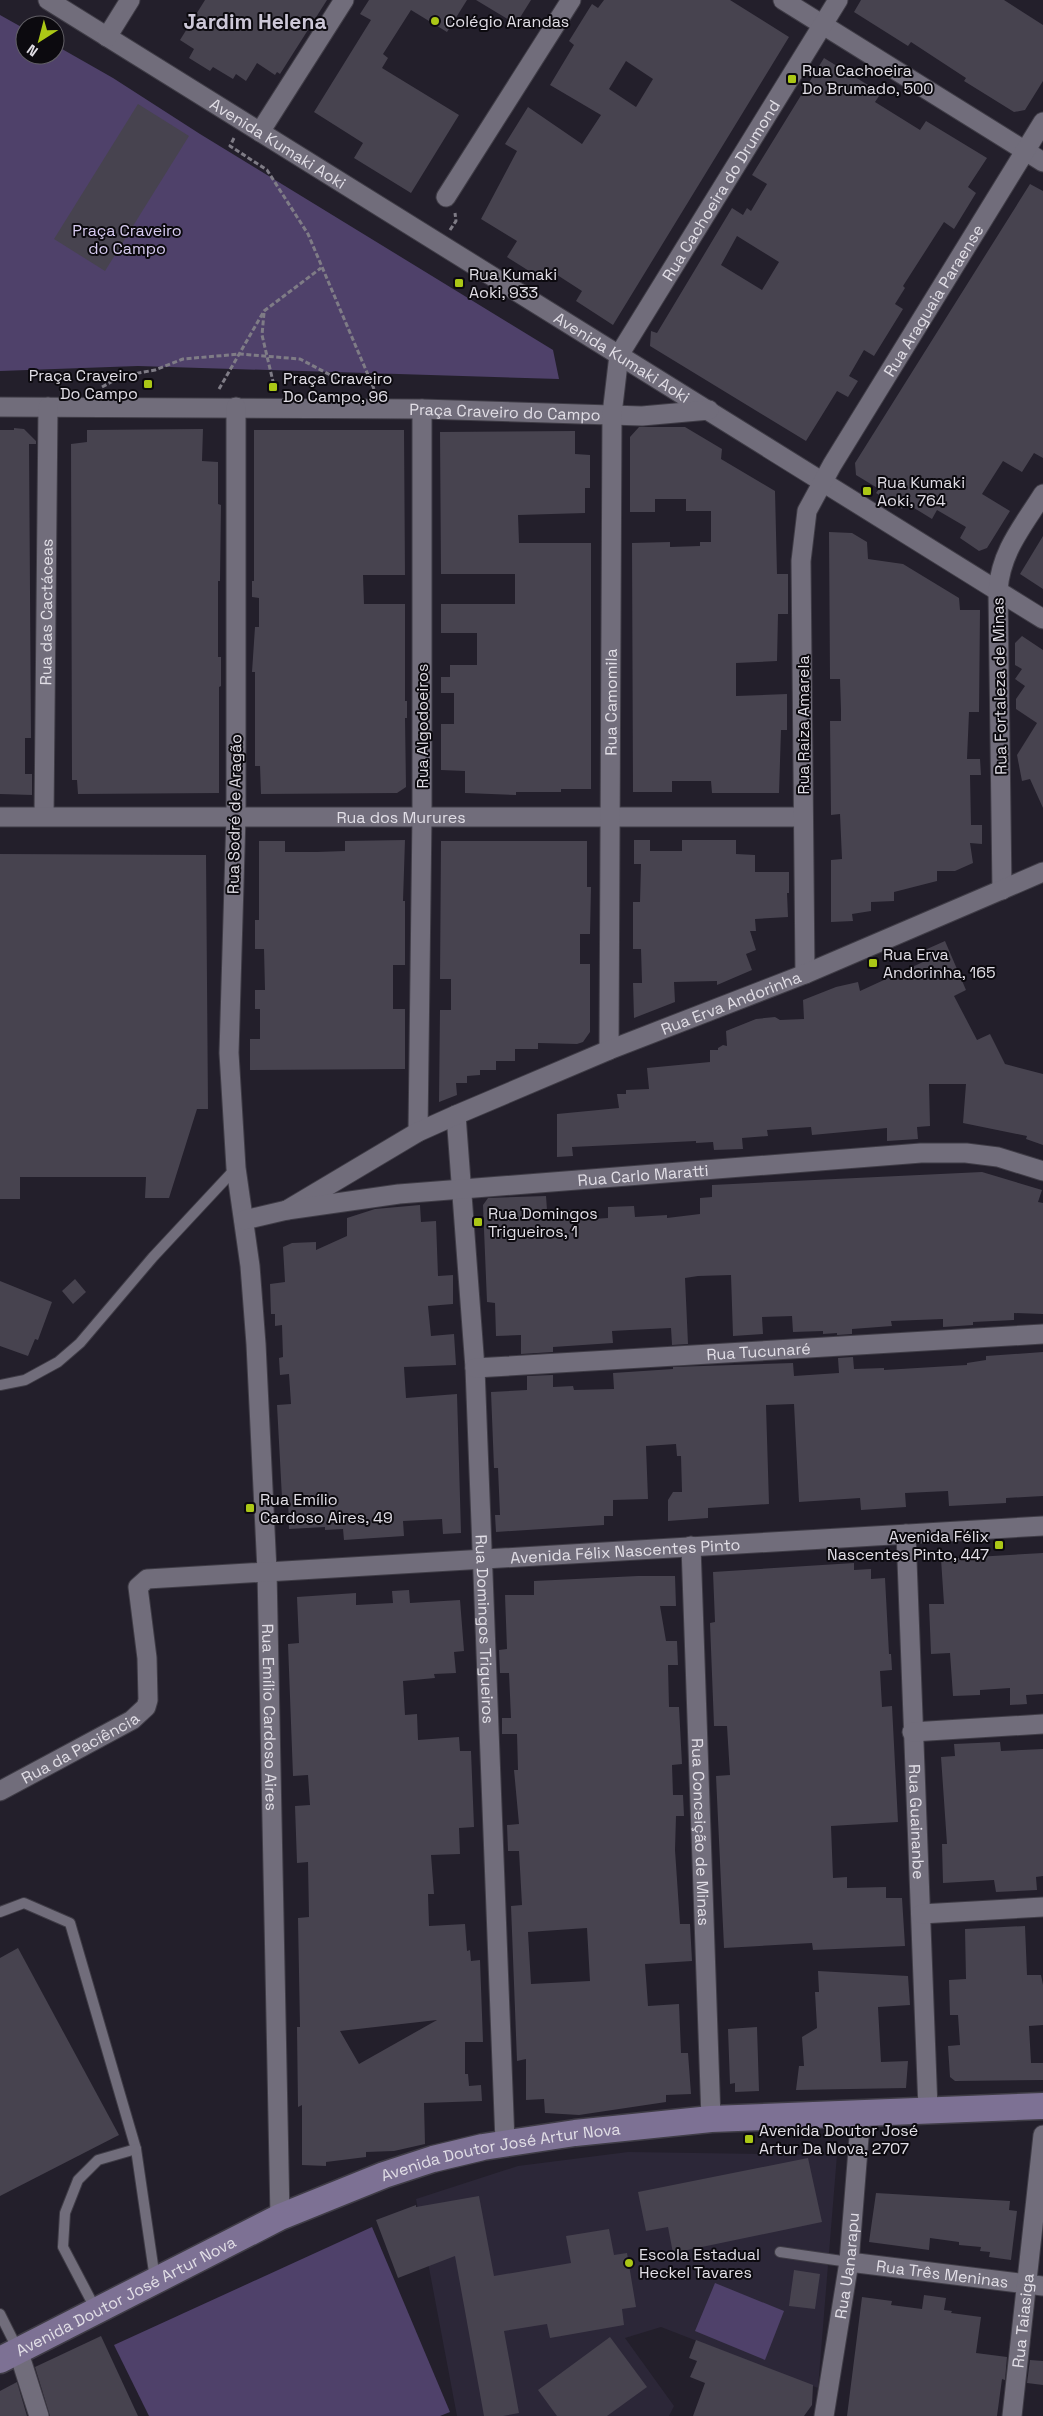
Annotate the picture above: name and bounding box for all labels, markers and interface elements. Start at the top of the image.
district label: Jardim Helena [183,8,327,35]
place label: Colégio Arandas [445,11,569,32]
north arrow [15,15,65,65]
marker: Colégio Arandas [429,15,441,27]
text: N [23,40,41,61]
place label: Rua Cachoeira Do Brumado, 500 [802,60,934,99]
marker: Rua Cachoeira Do Brumado, 500 [786,73,798,85]
street label: Avenida Kumaki Aoki [206,93,350,194]
street label: Rua Cachoeira do Drumond [657,96,785,285]
park label: Praça Craveiro do Campo [72,220,182,259]
street label: Rua Araguaia Paraense [879,221,988,381]
place label: Rua Kumaki Aoki, 933 [469,264,557,303]
marker: Rua Kumaki Aoki, 933 [453,277,465,289]
street label: Avenida Kumaki Aoki [550,307,694,408]
place label: Praça Craveiro Do Campo [29,365,138,404]
place label: Praça Craveiro Do Campo, 96 [283,368,392,407]
marker: Praça Craveiro Do Campo [142,378,154,390]
marker: Praça Craveiro Do Campo, 96 [267,381,279,393]
street label: Praça Craveiro do Campo [409,399,601,426]
place label: Rua Kumaki Aoki, 764 [877,472,965,511]
marker: Rua Kumaki Aoki, 764 [861,485,873,497]
street label: Rua das Cactáceas [35,539,58,685]
street label: Rua Fortaleza de Minas [987,597,1012,775]
street label: Rua Camomila [600,648,622,756]
street label: Rua Raiza Amarela [793,655,814,795]
street label: Rua Algodoeiros [412,664,433,788]
street label: Rua Sodré de Aragão [223,734,246,894]
street label: Rua dos Murures [336,807,466,828]
place label: Rua Erva Andorinha, 165 [883,944,996,983]
marker: Rua Erva Andorinha, 165 [867,957,879,969]
street label: Rua Erva Andorinha [658,967,804,1040]
street label: Rua Carlo Maratti [577,1160,709,1191]
place label: Rua Domingos Trigueiros, 1 [488,1203,598,1242]
marker: Rua Domingos Trigueiros, 1 [472,1216,484,1228]
street label: Rua Tucunaré [706,1338,811,1365]
place label: Rua Emílio Cardoso Aires, 49 [260,1489,393,1528]
marker: Rua Emílio Cardoso Aires, 49 [244,1502,256,1514]
place label: Avenida Félix Nascentes Pinto, 447 [827,1526,989,1565]
street label: Rua Domingos Trigueiros [470,1534,499,1724]
street label: Avenida Félix Nascentes Pinto [510,1534,741,1568]
marker: Avenida Félix Nascentes Pinto, 447 [993,1539,1005,1551]
street label: Rua Emílio Cardoso Aires [257,1623,282,1811]
street label: Rua da Paciência [18,1708,144,1789]
street label: Rua Conceição de Minas [687,1738,714,1926]
street label: Rua Guainanbe [904,1764,929,1880]
street label: Avenida Doutor José Artur Nova [378,2118,622,2186]
place label: Avenida Doutor José Artur Da Nova, 2707 [759,2120,918,2159]
marker: Avenida Doutor José Artur Da Nova, 2707 [743,2133,755,2145]
street label: Rua Uanarapu [830,2212,864,2321]
street label: Avenida Doutor José Artur Nova [12,2231,239,2361]
place label: Escola Estadual Heckel Tavares [639,2244,760,2283]
street label: Rua Três Meninas [875,2255,1010,2293]
marker: Escola Estadual Heckel Tavares [623,2257,635,2269]
street label: Rua Taiasiga [1007,2272,1039,2369]

